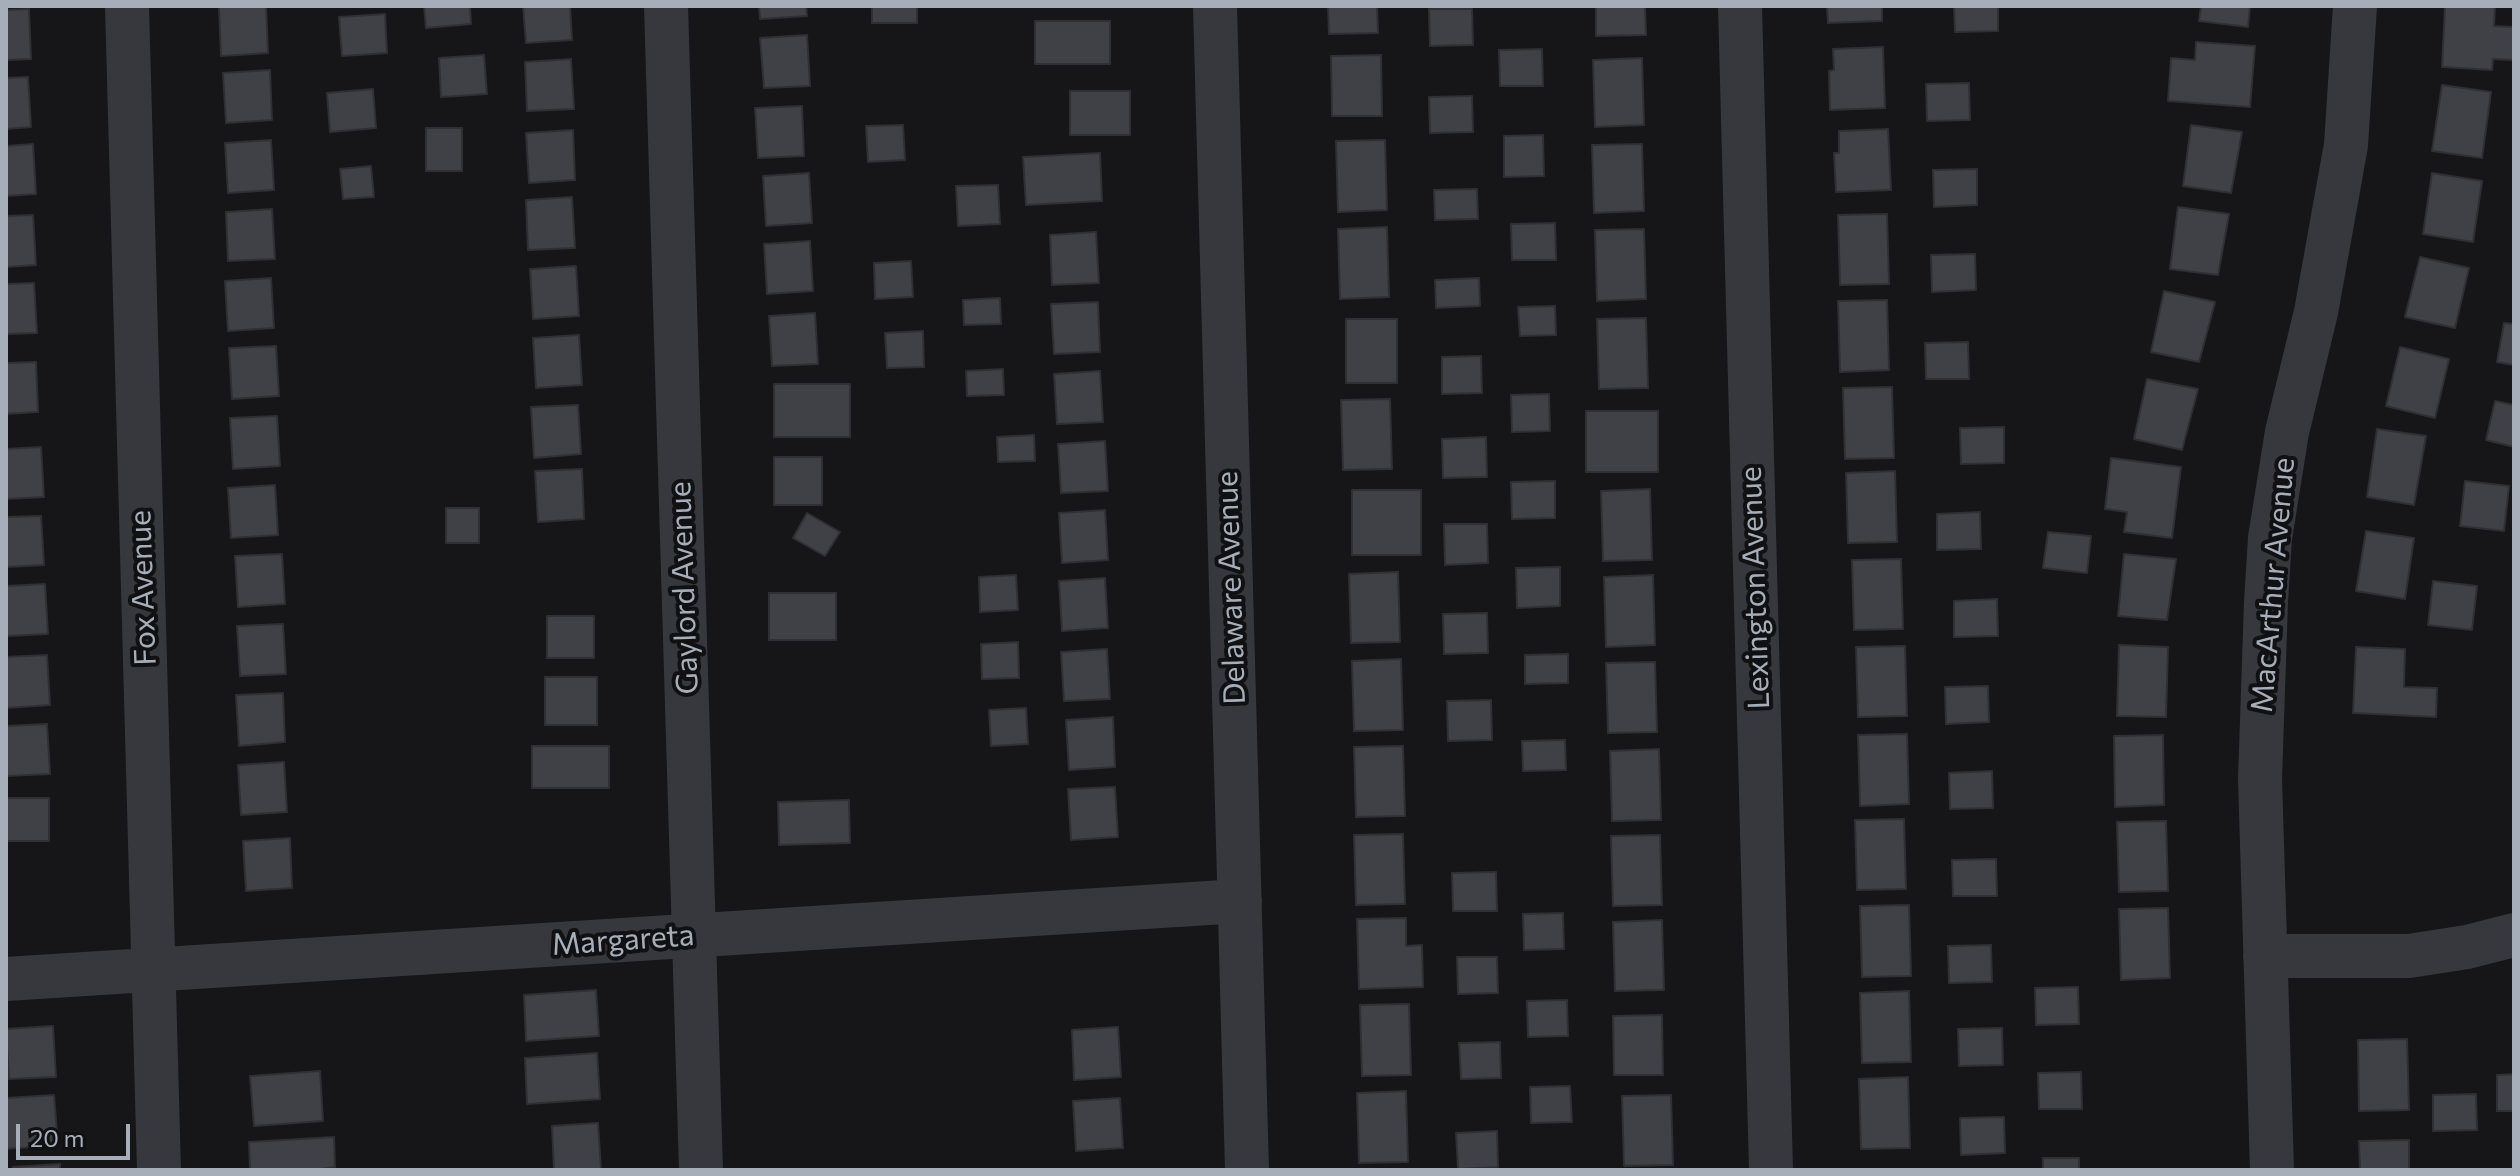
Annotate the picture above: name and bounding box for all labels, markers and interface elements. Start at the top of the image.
street label: MacArthur Avenue [2244,456,2302,714]
street label: Lexington Avenue [1733,466,1777,710]
street label: Delaware Avenue [1209,471,1253,705]
street label: Gaylord Avenue [662,481,706,695]
street label: Fox Avenue [122,510,164,666]
street label: Margareta [550,917,696,963]
scale bar [20,1108,134,1158]
text: 20 m [30,1123,84,1152]

